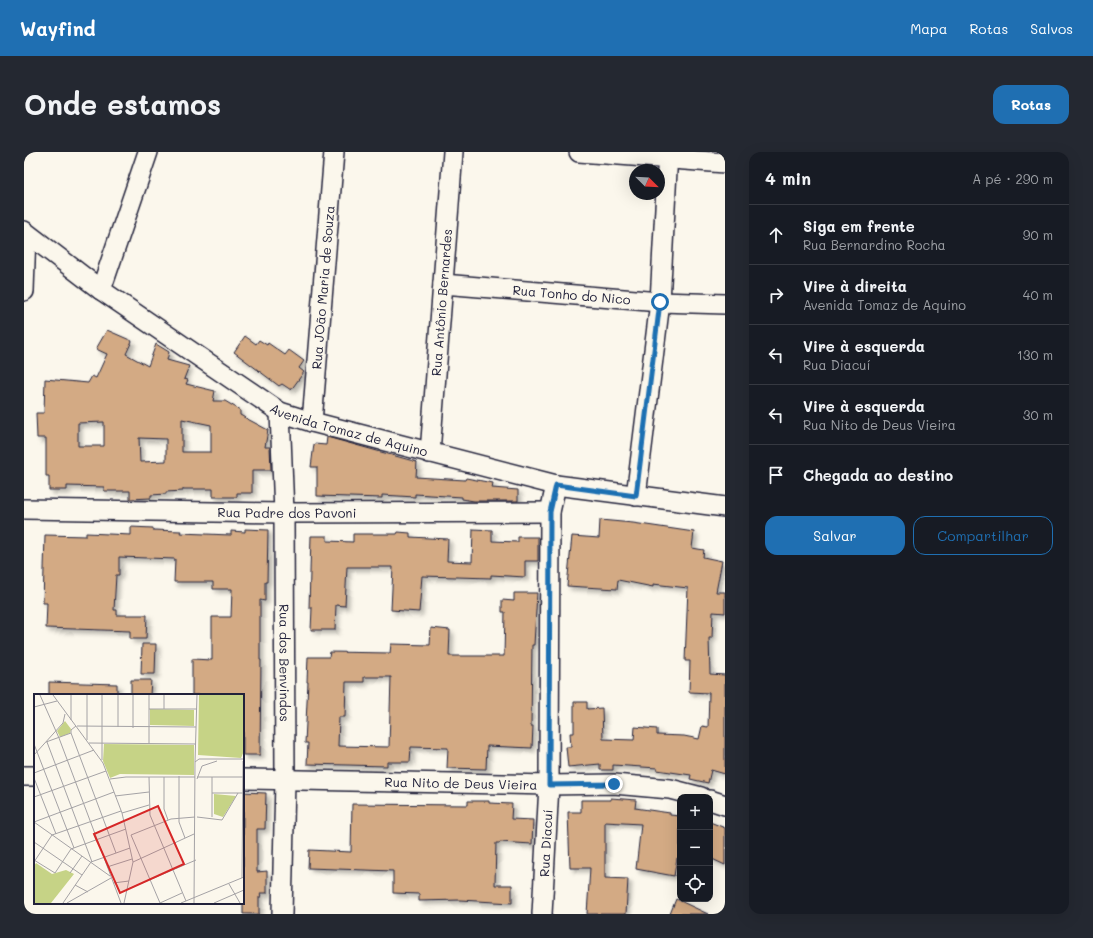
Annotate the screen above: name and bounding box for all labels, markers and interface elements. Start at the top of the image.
text: Wayfind [20,16,96,41]
text: Mapa [910,19,947,38]
text: Rotas [969,19,1008,38]
text: Salvos [1030,19,1073,38]
button: Rotas [993,85,1069,124]
text: Onde estamos [24,86,221,122]
north arrow [629,164,665,200]
text: 4 min [765,167,811,189]
text: A pé · 290 m [972,170,1053,187]
street label: Rua JOão Maria de Souza [307,205,338,370]
text: Siga em frente [803,216,915,236]
icon: ahead [765,224,787,246]
text: 90 m [1023,226,1053,243]
street label: Rua Antônio Bernardes [427,228,455,377]
text: Rua Bernardino Rocha [803,236,946,253]
text: Vire à direita [803,276,907,296]
street label: Rua Tonho do Nico [512,281,632,308]
icon: right [765,284,787,306]
text: 40 m [1023,286,1053,303]
route start [651,293,669,311]
text: Avenida Tomaz de Aquino [803,296,966,313]
text: Vire à esquerda [803,336,925,356]
icon: left [765,344,787,366]
text: 130 m [1017,346,1053,363]
text: Rua Diacuí [803,356,871,373]
text: Vire à esquerda [803,396,925,416]
street label: Avenida Tomaz de Aquino [267,399,430,460]
icon: left [765,404,787,426]
text: 30 m [1023,406,1053,423]
text: Rua Nito de Deus Vieira [803,416,956,433]
icon: arrive [765,464,787,486]
text: Chegada ao destino [803,465,953,485]
street label: Rua Padre dos Pavoni [217,503,357,521]
button: Salvar [765,516,905,555]
button: Compartilhar [913,516,1053,555]
street label: Rua dos Benvindos [276,604,294,722]
inset map [34,694,244,904]
street label: Rua Nito de Deus Vieira [384,773,538,793]
route end [605,775,623,793]
map controls [677,794,713,902]
button: + [677,794,713,830]
street label: Rua Diacuí [535,809,556,877]
button: − [677,830,713,866]
button: locate [677,866,713,902]

